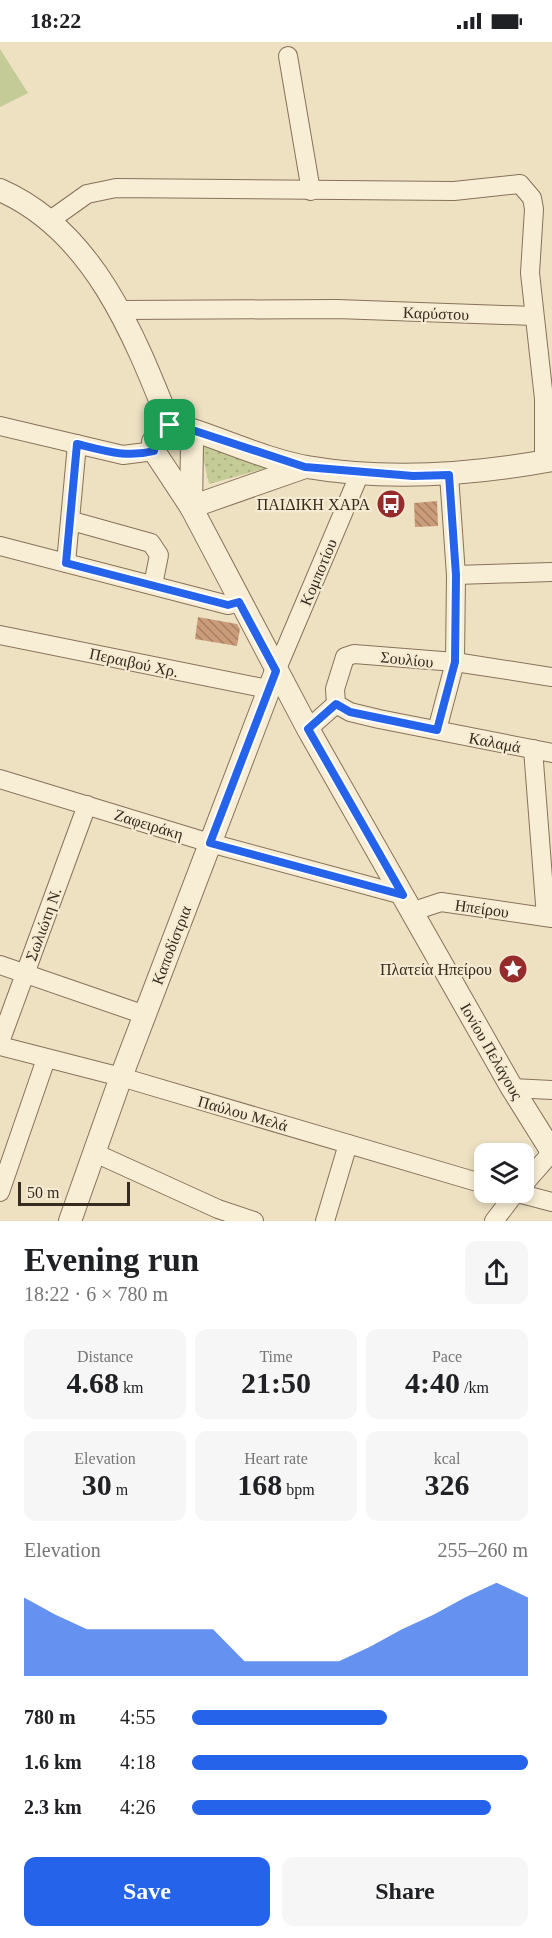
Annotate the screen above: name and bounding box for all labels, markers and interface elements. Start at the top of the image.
text: 18:22 [30,8,81,33]
street label: Καρύστου [403,304,469,324]
pin [144,399,195,450]
icon: arrive [153,408,186,441]
bus stop icon: ΠΑΙΔΙΚΗ ΧΑΡΑ [375,488,407,520]
place label: ΠΑΙΔΙΚΗ ΧΑΡΑ [257,496,370,513]
street label: Κομποτίου [297,536,341,609]
street label: Περαιβού Χρ. [88,645,180,681]
street label: Σουλίου [380,648,434,671]
street label: Καλαμά [467,729,523,757]
street label: Ζαφειράκη [112,806,185,844]
street label: Σωλιώτη Ν. [22,885,65,963]
street label: Ηπείρου [454,896,510,922]
street label: Καποδίστρια [149,903,195,987]
place icon: Πλατεία Ηπείρου [497,953,529,985]
place label: Πλατεία Ηπείρου [380,961,492,979]
street label: Ιονίου Πελάγους [456,1000,526,1104]
street label: Παύλου Μελά [196,1093,290,1135]
map controls [474,1143,534,1203]
button: layers [474,1143,534,1203]
scale bar [18,1179,130,1206]
text: 50 m [27,1184,59,1201]
button: share [465,1241,528,1304]
text: Evening run [24,1242,199,1278]
text: 18:22 · 6 × 780 m [24,1283,168,1305]
text: Distance [77,1348,133,1365]
text: Time [259,1348,293,1365]
text: Pace [432,1348,462,1365]
text: 4.68 [67,1366,119,1399]
text: 21:50 [241,1366,311,1399]
text: 4:40 [405,1366,460,1399]
text: km [119,1379,143,1396]
text: /km [460,1379,489,1396]
text: Elevation [74,1450,136,1467]
text: Heart rate [244,1450,308,1467]
text: kcal [434,1450,460,1467]
text: 30 [82,1468,112,1501]
text: 168 [237,1468,282,1501]
text: 326 [425,1468,470,1501]
text: m [112,1481,128,1498]
text: bpm [282,1481,315,1498]
text: Elevation [24,1539,101,1561]
text: 255–260 m [437,1539,528,1561]
text: 780 m [24,1706,76,1728]
text: 4:55 [120,1706,156,1728]
text: 1.6 km [24,1751,82,1773]
text: 4:18 [120,1751,156,1773]
text: 2.3 km [24,1796,82,1818]
text: 4:26 [120,1796,156,1818]
button: Save [24,1857,270,1926]
button: Share [282,1857,528,1926]

